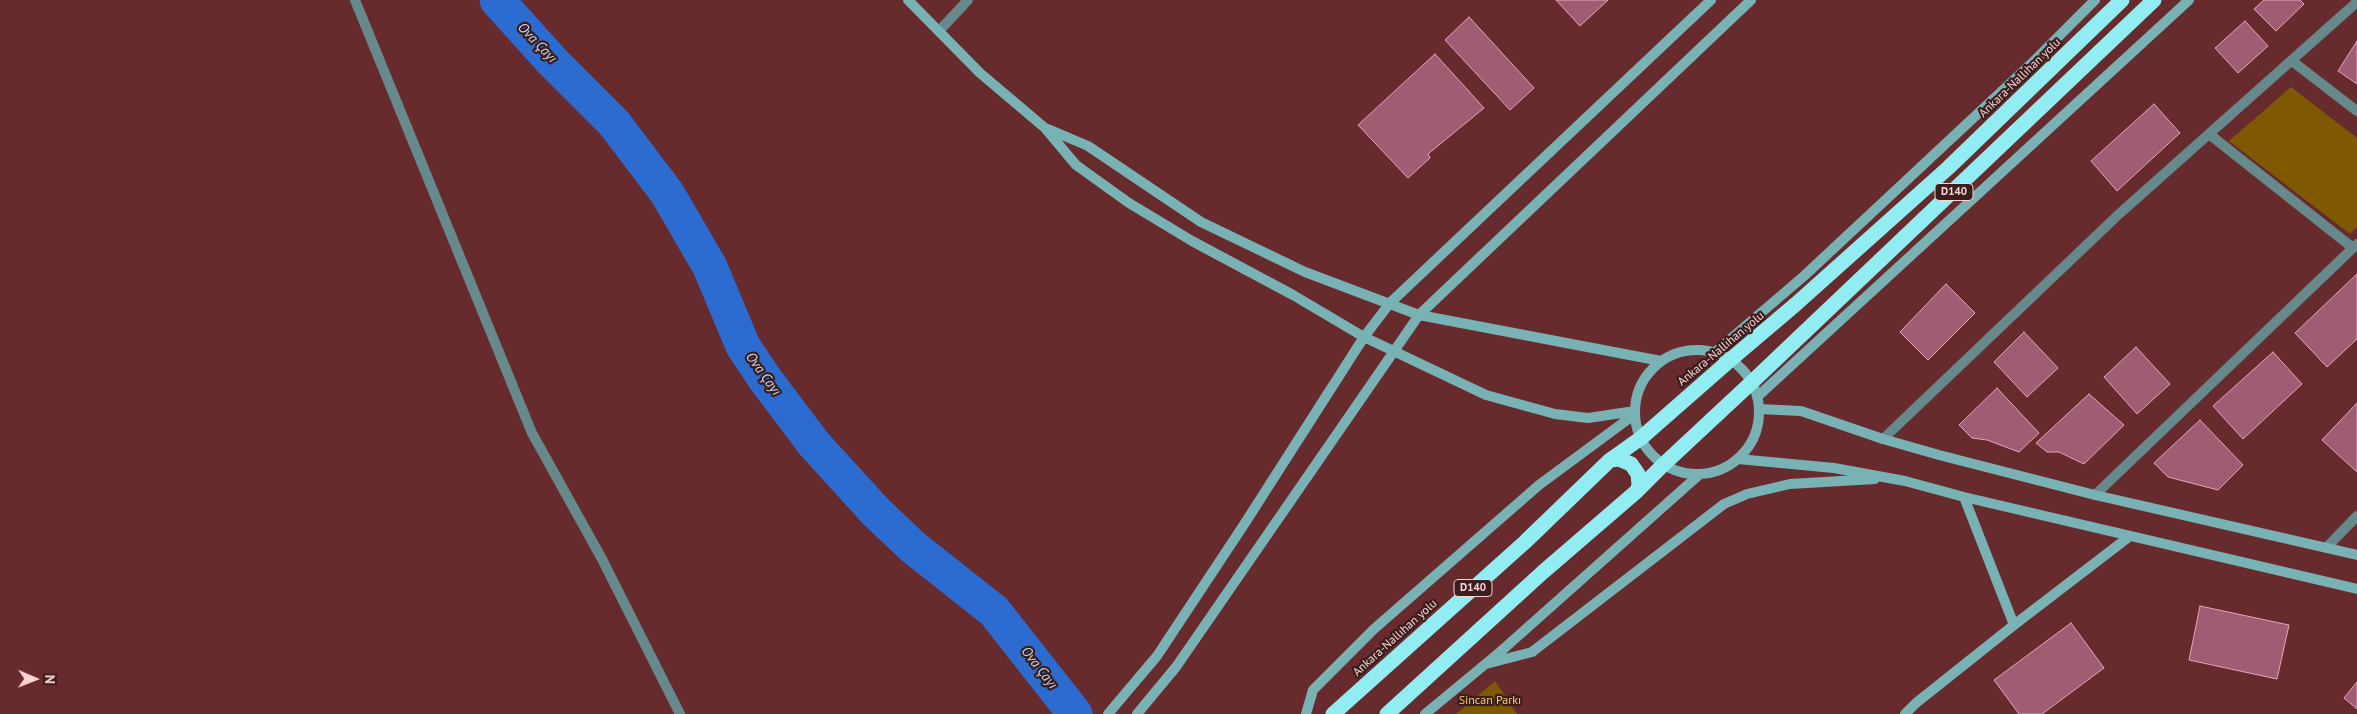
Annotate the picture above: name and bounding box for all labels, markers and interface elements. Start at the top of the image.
water label: Ova Çayı [514,19,560,67]
street label: Ankara-Nallıhan yolu [1976,35,2064,121]
road number: D140 [1935,183,1973,200]
street label: Ankara-Nallıhan yolu [1675,309,1767,389]
water label: Ova Çayı [742,349,784,399]
road number: D140 [1454,580,1492,596]
street label: Ankara-Nallıhan yolu [1350,597,1440,679]
water label: Ova Çayı [1017,643,1061,693]
north arrow [10,654,60,704]
text: N [41,674,59,684]
park label: Sincan Parkı [1459,694,1521,708]

